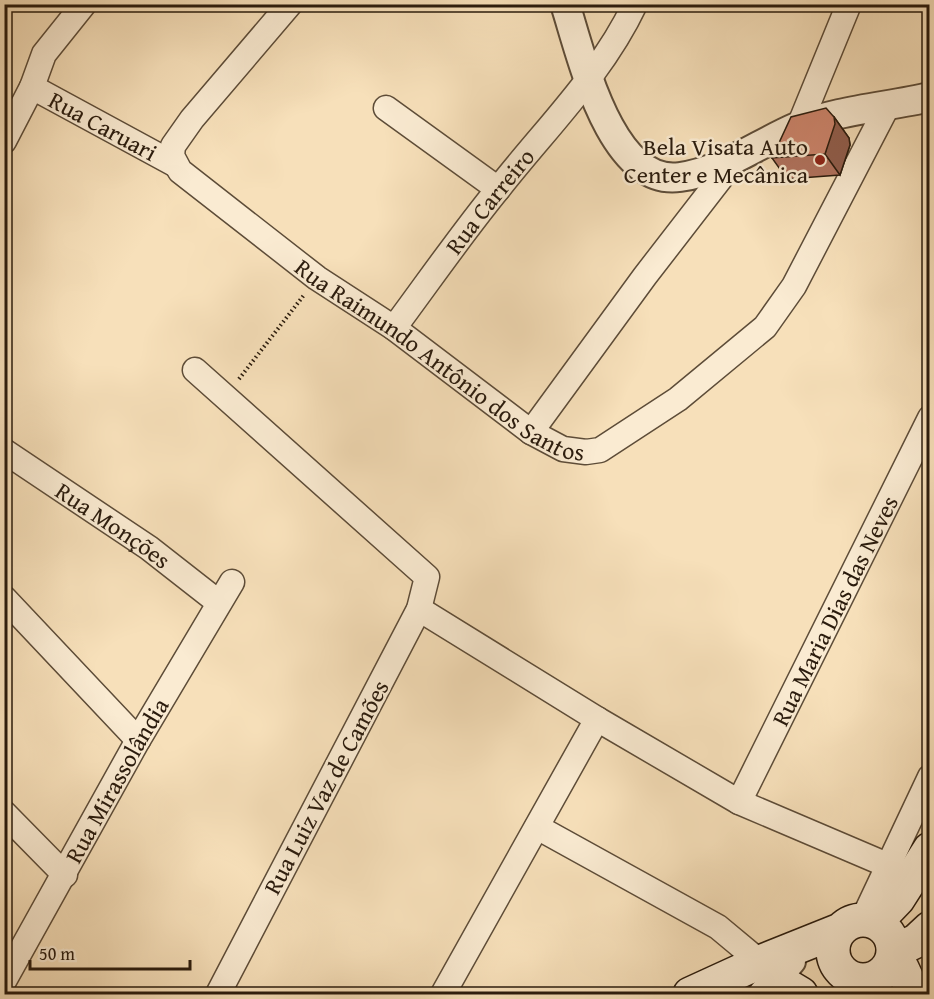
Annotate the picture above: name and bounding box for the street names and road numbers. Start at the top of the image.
street label: Rua Caruari [43,82,164,169]
street label: Rua Carreiro [436,140,542,261]
street label: Rua Raimundo Antônio dos Santos [288,250,587,469]
street label: Rua Monções [49,473,179,576]
street label: Rua Maria Dias das Neves [762,489,906,732]
street label: Rua Luiz Vaz de Camões [255,674,397,900]
street label: Rua Mirassolândia [56,690,177,869]

